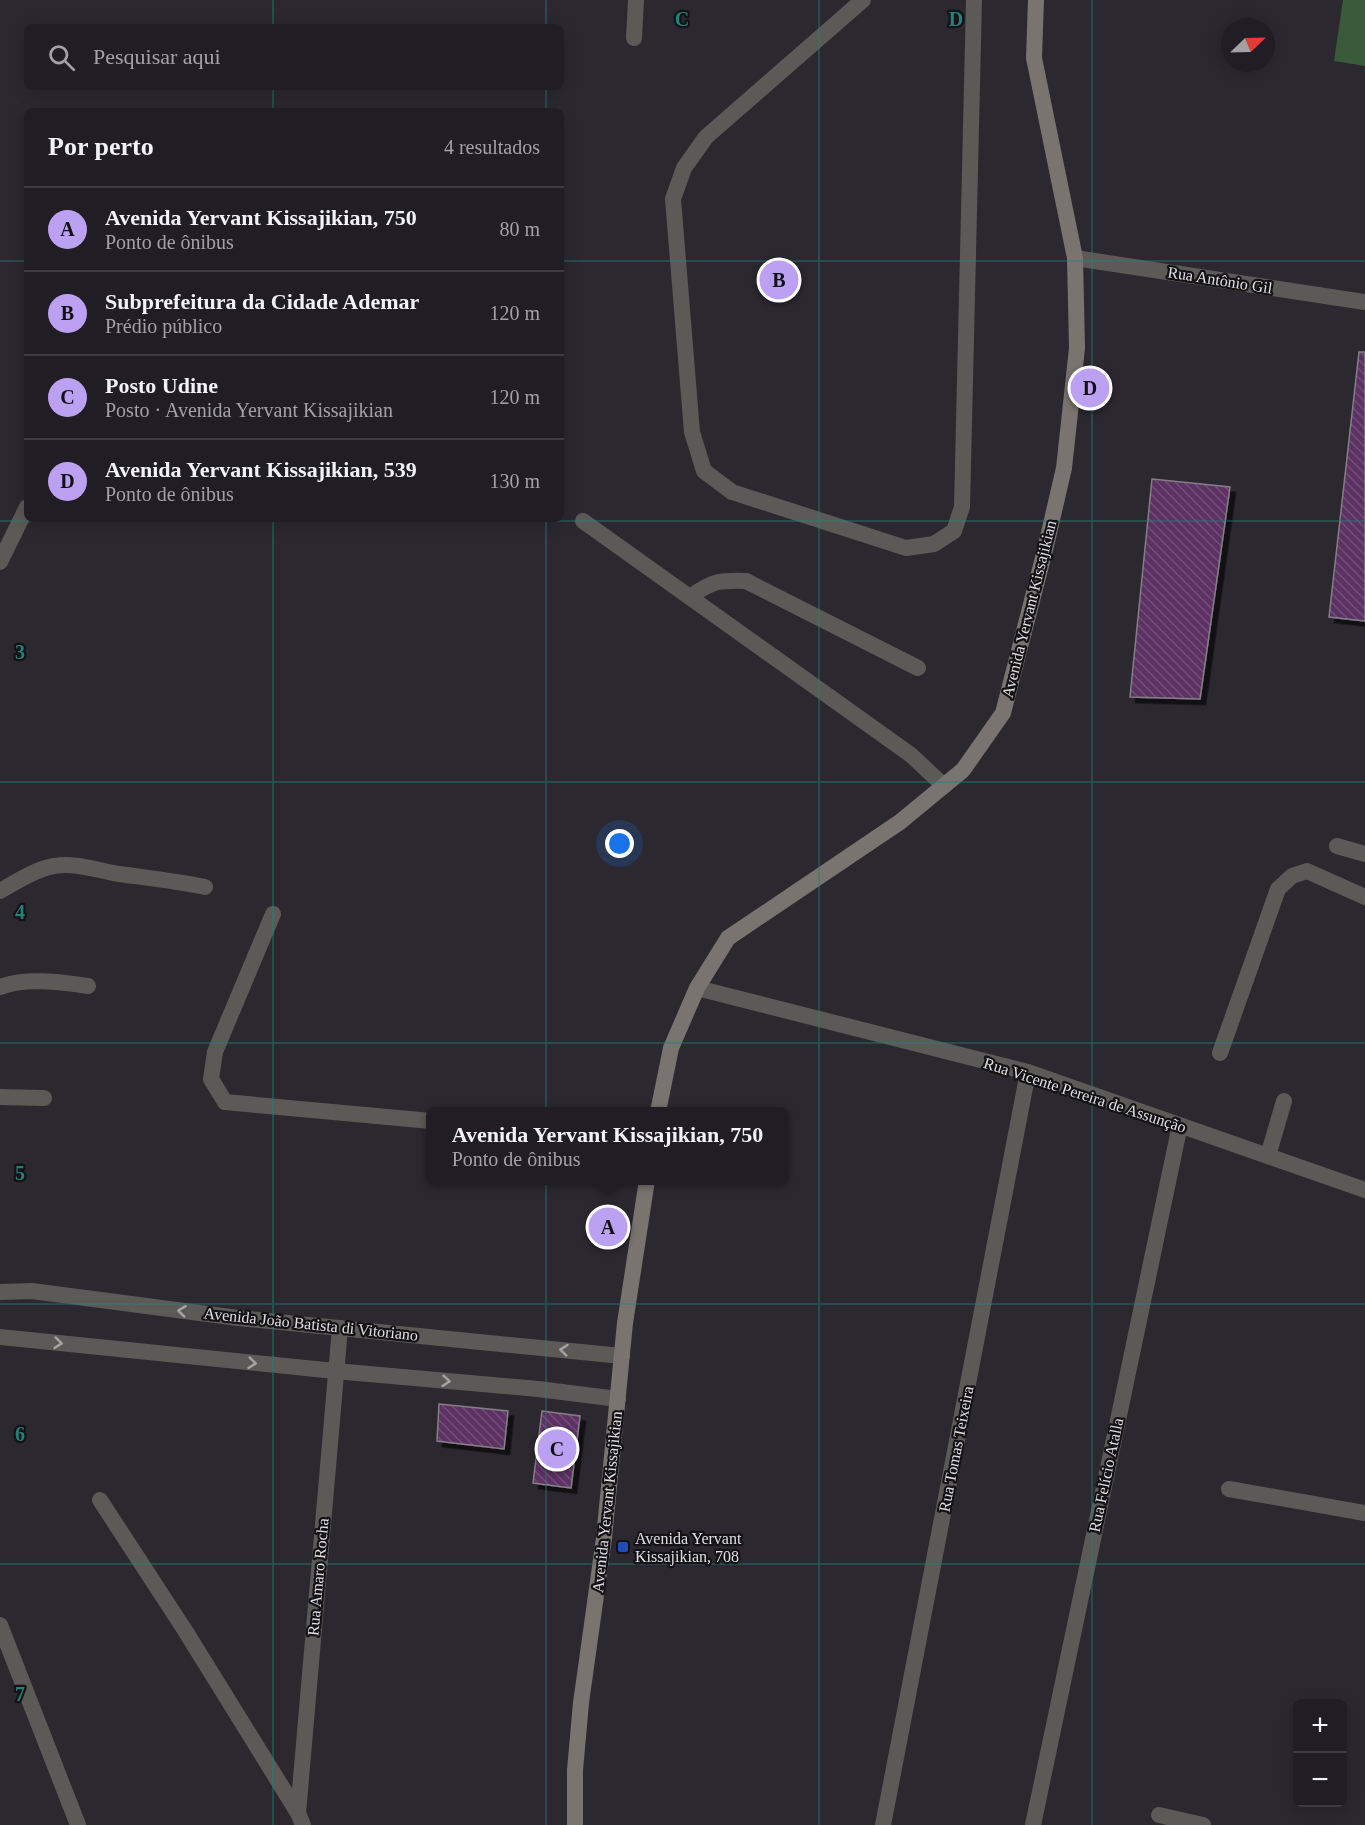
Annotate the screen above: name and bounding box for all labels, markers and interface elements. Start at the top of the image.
text: C [675,8,689,30]
text: D [949,8,963,30]
north arrow [1221,18,1275,72]
search box [24,24,564,90]
icon: search [45,41,78,74]
text: Pesquisar aqui [93,44,221,69]
text: Por perto [48,132,154,161]
text: 4 resultados [444,136,540,158]
text: Avenida Yervant Kissajikian, 750 [105,205,417,230]
text: A [60,218,75,240]
text: 80 m [499,218,540,240]
text: Ponto de ônibus [105,231,234,253]
pin: B [760,258,798,302]
street label: Rua Antônio Gil [1166,263,1274,297]
text: Subprefeitura da Cidade Ademar [105,289,419,314]
text: B [61,302,74,324]
text: 120 m [489,302,540,324]
text: Prédio público [105,315,222,337]
pin: D [1070,366,1110,410]
text: Posto Udine [105,373,218,398]
text: C [60,386,75,408]
text: 120 m [489,386,540,408]
text: Posto · Avenida Yervant Kissajikian [105,399,393,421]
text: Avenida Yervant Kissajikian, 539 [105,457,417,482]
text: D [60,470,75,492]
text: 130 m [489,470,540,492]
text: Ponto de ônibus [105,483,234,505]
street label: Avenida Yervant Kissajikian [999,518,1060,700]
text: 3 [15,641,25,663]
your location [605,829,634,858]
text: 4 [15,901,25,923]
street label: Rua Vicente Pereira de Assunção [981,1054,1188,1137]
popup [426,1107,789,1185]
text: Avenida Yervant Kissajikian, 750 [452,1122,763,1147]
text: Ponto de ônibus [452,1148,581,1170]
text: 5 [15,1162,25,1184]
pin: A [588,1204,628,1250]
street label: Avenida João Batista di Vitoriano [203,1304,419,1344]
one-way arrow [177,1305,186,1317]
one-way arrow [54,1336,63,1349]
one-way arrow [559,1344,568,1357]
one-way arrow [248,1356,257,1369]
one-way arrow [442,1374,451,1387]
street label: Rua Tomas Teixeira [935,1385,977,1513]
street label: Avenida Yervant Kissajikian [589,1410,626,1594]
street label: Rua Felício Atalla [1086,1416,1126,1534]
text: 6 [15,1423,25,1445]
pin: C [538,1426,576,1472]
street label: Rua Amaro Rocha [304,1517,332,1637]
place label: Avenida Yervant Kissajikian, 708 [635,1530,742,1566]
marker: Avenida Yervant Kissajikian, 708 [616,1540,630,1554]
text: 7 [15,1683,25,1705]
map controls [1293,1699,1347,1807]
button: + [1293,1699,1347,1753]
button: − [1293,1753,1347,1807]

